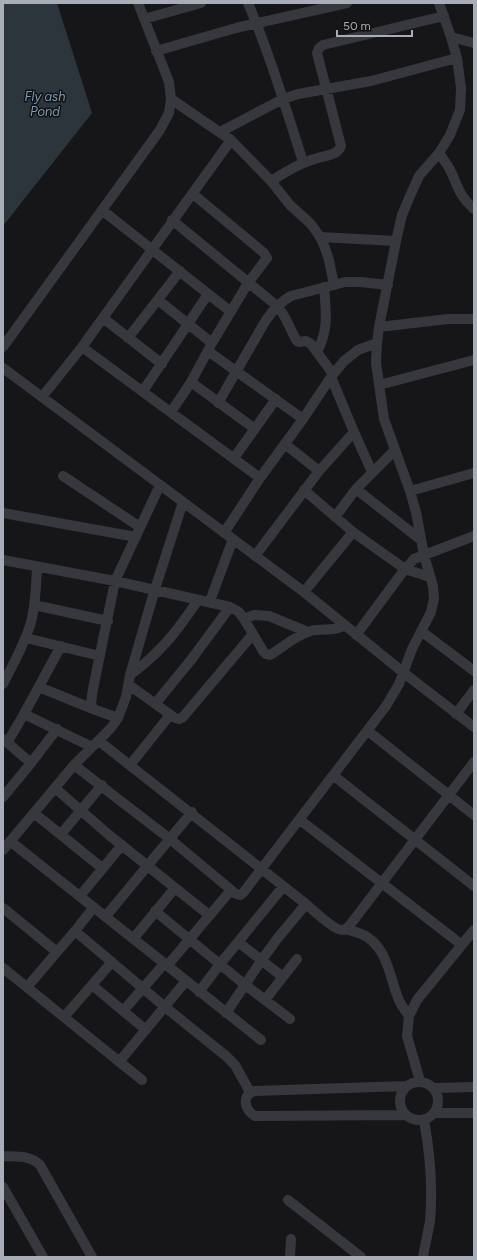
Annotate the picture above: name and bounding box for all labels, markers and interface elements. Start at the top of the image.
scale bar [337,12,412,38]
text: 50 m [343,19,371,33]
water label: Fly ash Pond [25,89,65,119]

